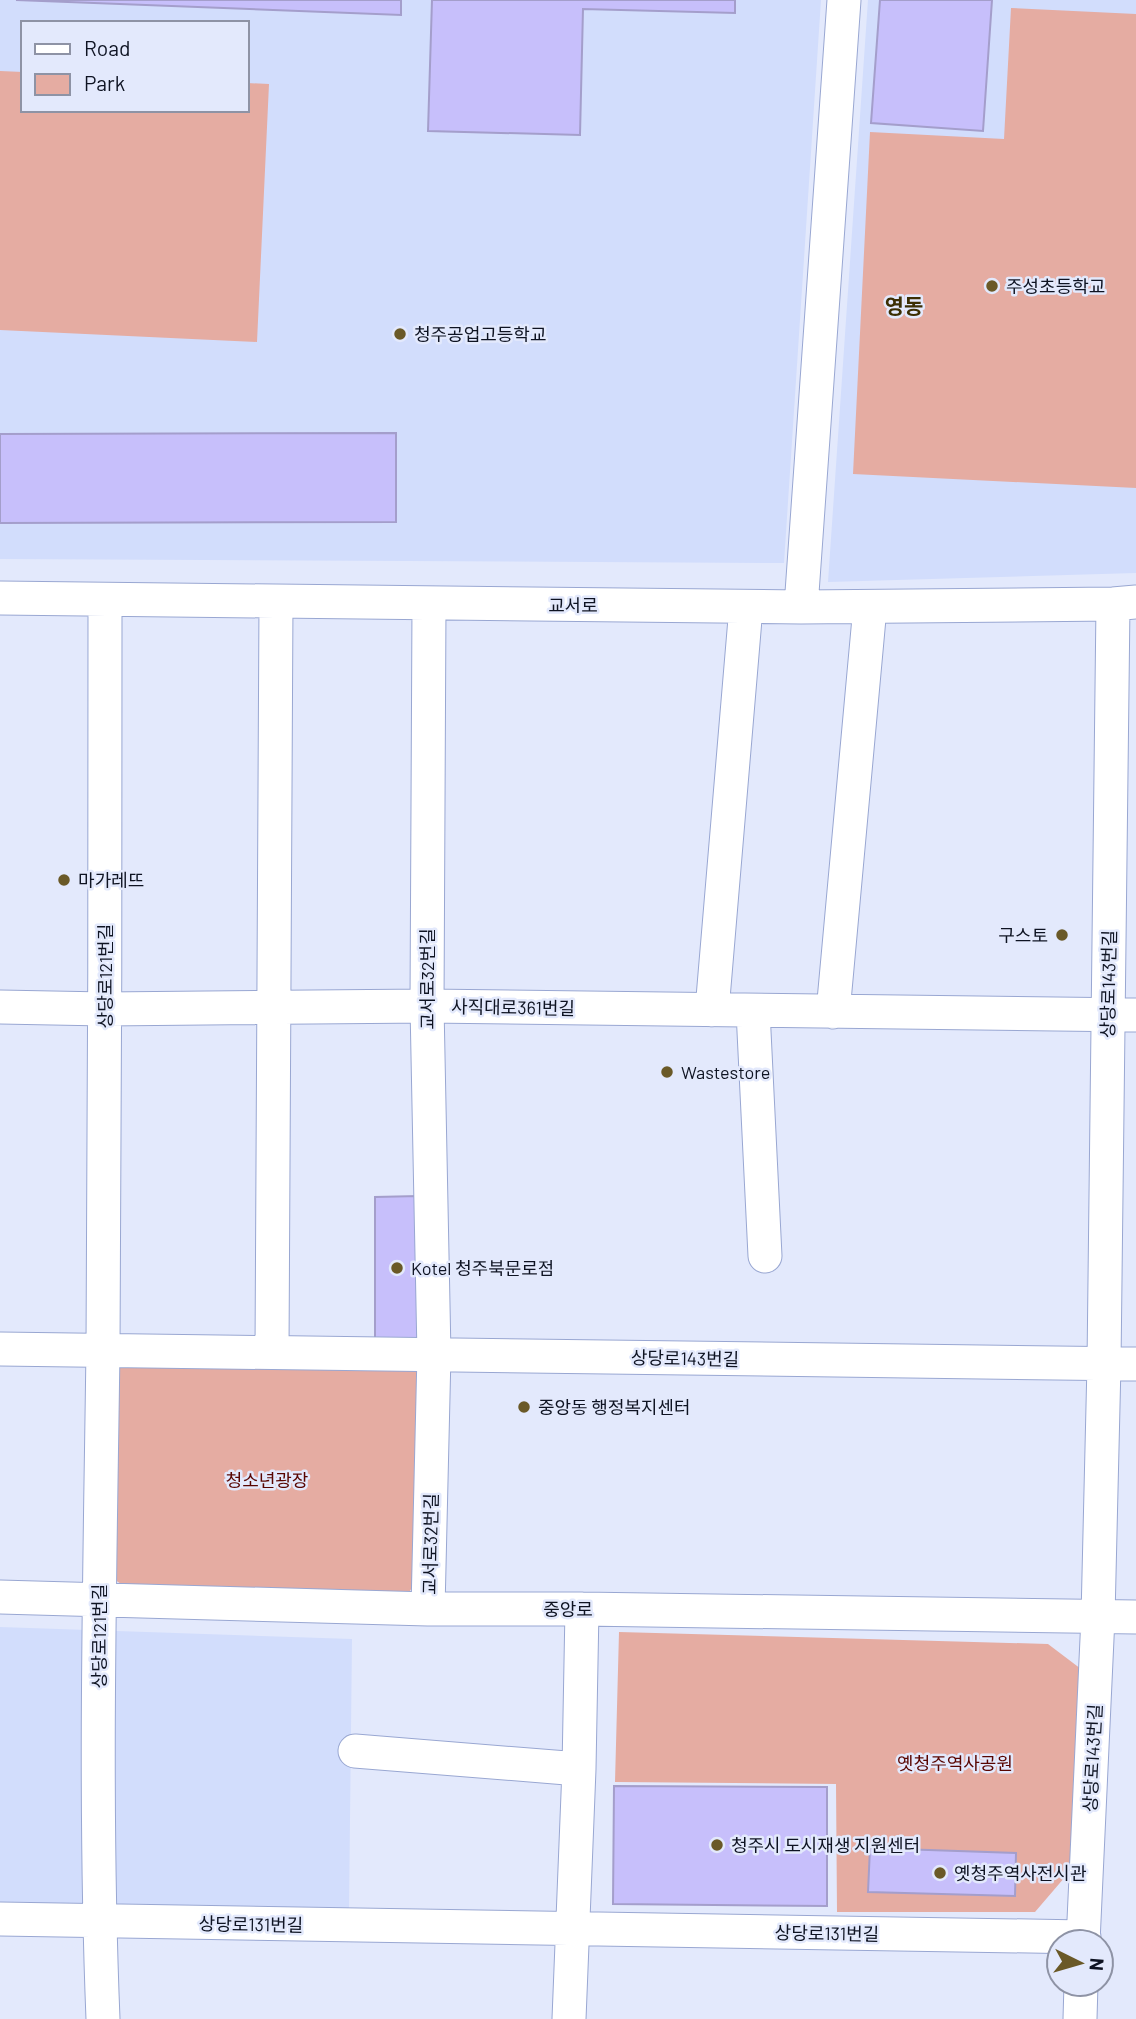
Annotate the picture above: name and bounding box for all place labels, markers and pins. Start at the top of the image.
place label: 주성초등학교 [1006,275,1105,297]
marker: 주성초등학교 [984,278,1000,294]
place label: 청주공업고등학교 [414,323,546,345]
marker: 청주공업고등학교 [392,326,408,342]
place label: 마가레뜨 [78,869,144,891]
marker: 마가레뜨 [56,872,72,888]
place label: 구스토 [998,924,1048,946]
marker: 구스토 [1054,927,1070,943]
place label: Wastestore [681,1061,770,1083]
marker: Wastestore [659,1064,675,1080]
place label: Kotel 청주북문로점 [411,1257,554,1279]
marker: Kotel 청주북문로점 [389,1260,405,1276]
place label: 중앙동 행정복지센터 [538,1396,691,1418]
marker: 중앙동 행정복지센터 [516,1399,532,1415]
place label: 청주시 도시재생 지원센터 [731,1834,920,1856]
marker: 청주시 도시재생 지원센터 [709,1837,725,1853]
place label: 옛청주역사전시관 [954,1862,1087,1884]
marker: 옛청주역사전시관 [932,1865,948,1881]

